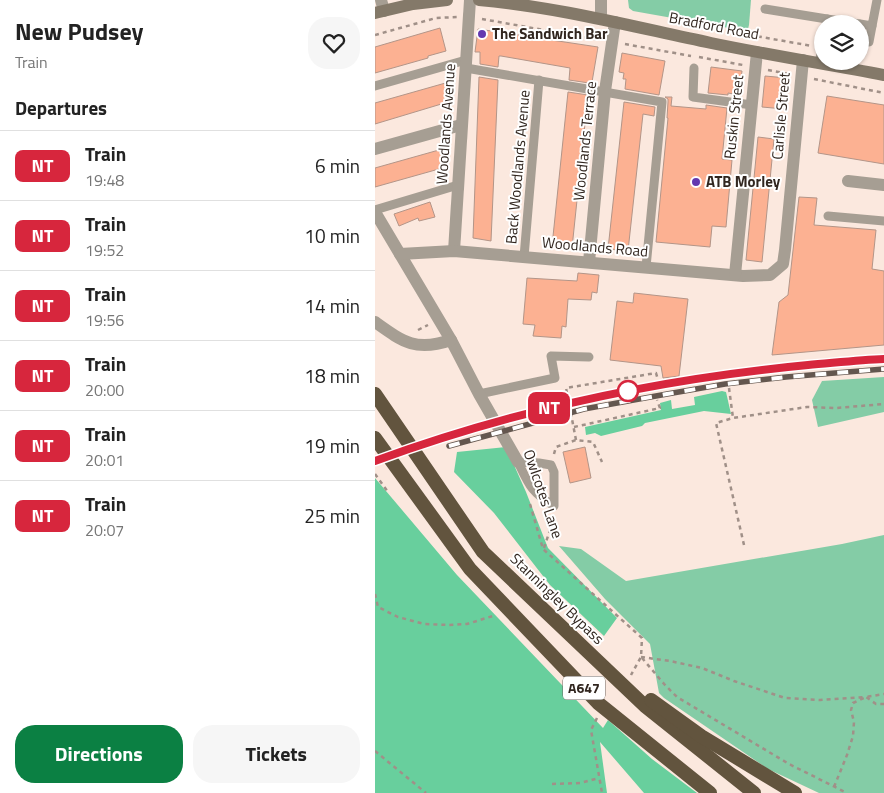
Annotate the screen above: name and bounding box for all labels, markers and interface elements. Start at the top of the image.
street label: Bradford Road [667,6,761,46]
text: New Pudsey [15,13,144,49]
map controls [814,15,869,70]
button: layers [814,15,869,70]
button: heart [308,17,360,69]
place label: The Sandwich Bar [492,22,608,45]
marker: The Sandwich Bar [476,28,488,40]
text: Train [15,50,48,74]
street label: Woodlands Avenue [430,63,461,185]
street label: Carlisle Street [765,71,796,161]
street label: Ruskin Street [718,73,749,160]
street label: Woodlands Terrace [567,80,602,202]
street label: Back Woodlands Avenue [499,89,536,245]
text: Departures [15,93,107,122]
text: Train [85,139,126,168]
text: 6 min [315,151,360,180]
text: NT [32,152,53,179]
text: 19:48 [85,168,124,192]
place label: ATB Morley [706,170,781,193]
marker: ATB Morley [690,176,702,188]
text: Train [85,209,126,238]
text: 10 min [304,221,360,250]
text: NT [32,222,53,249]
street label: Woodlands Road [541,230,649,263]
text: 19:52 [85,238,124,262]
text: Train [85,279,126,308]
text: 14 min [304,291,360,320]
text: NT [32,292,53,319]
text: 19:56 [85,308,124,332]
text: Train [85,349,126,378]
text: 18 min [304,361,360,390]
text: NT [32,362,53,389]
text: 20:00 [85,378,124,402]
unlabelled marker [617,380,639,402]
line badge: NT [527,392,571,424]
text: NT [538,394,560,421]
text: Train [85,419,126,448]
text: 19 min [304,431,360,460]
text: NT [32,432,53,459]
street label: Owlcotes Lane [518,446,569,541]
text: 20:01 [85,448,124,472]
text: Train [85,489,126,518]
text: 25 min [304,501,360,530]
text: NT [32,502,53,529]
text: 20:07 [85,518,124,542]
street label: Stanningley Bypass [505,548,610,650]
road number: A647 [563,676,605,700]
button: Directions [15,725,183,783]
button: Tickets [193,725,360,783]

